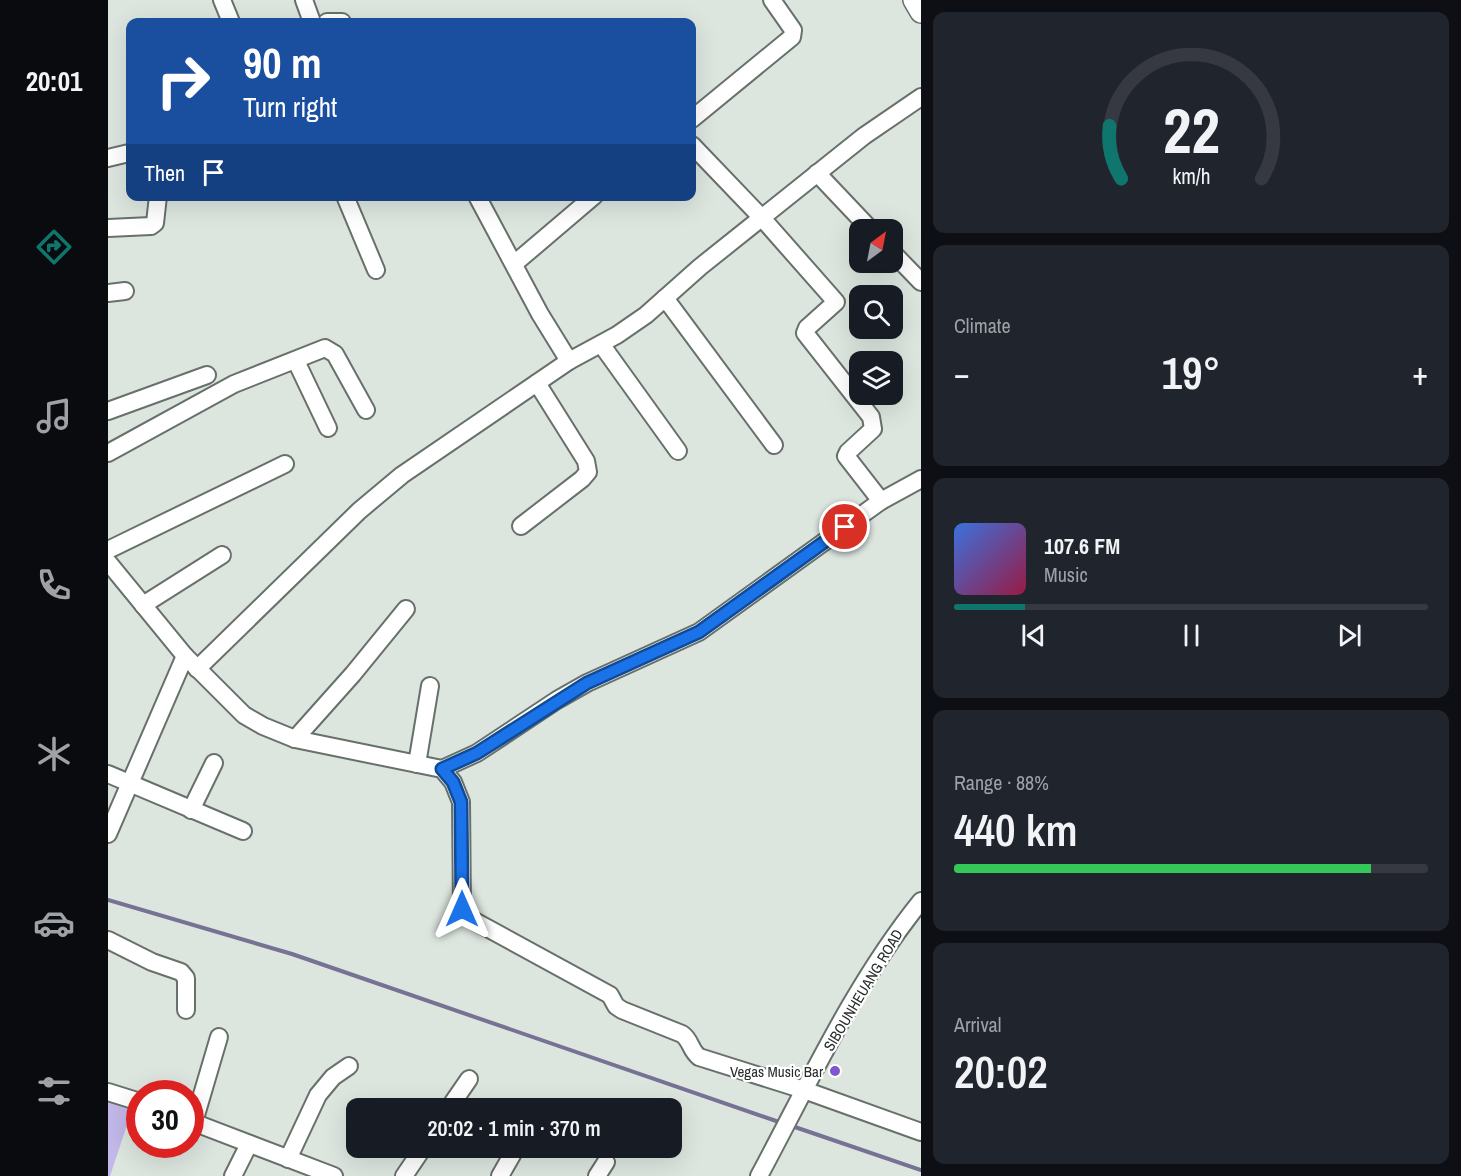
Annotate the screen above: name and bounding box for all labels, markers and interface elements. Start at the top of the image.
text: 90 m [243,35,322,91]
icon: right [144,42,222,120]
text: 20:01 [26,63,82,99]
text: Turn right [243,89,337,125]
text: 22 [1163,89,1219,173]
icon: arrive [197,156,230,189]
text: Then [144,158,185,188]
text: km/h [1172,163,1210,192]
north arrow [849,219,903,273]
map controls [849,219,903,405]
icon: directions [33,226,75,268]
button: search [849,285,903,339]
text: Climate [954,312,1011,339]
text: 19° [1161,342,1221,403]
button: layers [849,351,903,405]
text: − [954,351,970,395]
text: + [1412,351,1428,395]
icon: music [33,395,75,437]
pin [819,501,870,552]
icon: arrive [828,510,861,543]
text: 107.6 FM [1044,531,1120,561]
text: Music [1044,561,1088,588]
icon: phone [33,564,75,606]
icon: previous [1017,619,1050,652]
icon: pause [1175,619,1208,652]
icon: next [1333,619,1366,652]
icon: climate [33,733,75,775]
text: Range · 88% [954,769,1049,796]
text: 440 km [954,799,1078,860]
position arrow [430,877,494,941]
icon: car [33,902,75,944]
street label: SIBOUNHEUANG ROAD [818,925,908,1055]
text: Arrival [954,1011,1001,1038]
text: 20:02 [954,1041,1048,1102]
place label: Vegas Music Bar [730,1061,823,1082]
marker: Vegas Music Bar [828,1064,842,1078]
icon: filters [33,1070,75,1112]
speed limit sign: 30 [126,1080,204,1158]
text: 20:02 · 1 min · 370 m [427,1113,601,1143]

